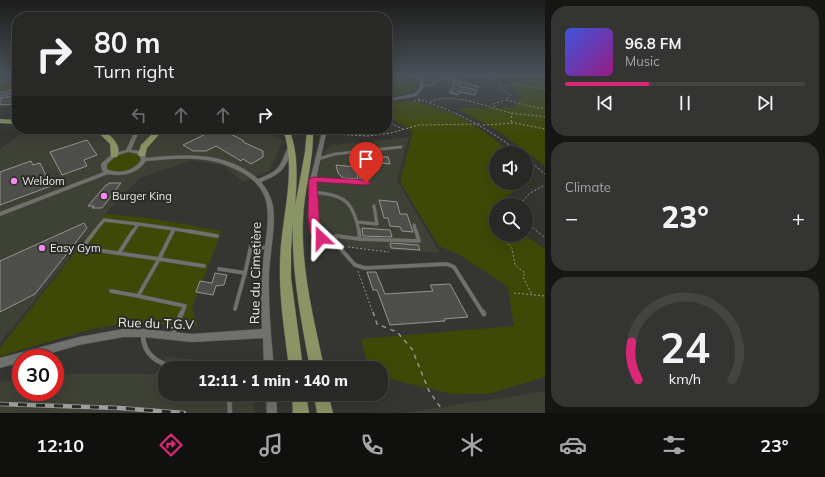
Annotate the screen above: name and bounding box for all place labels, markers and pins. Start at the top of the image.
pin [349,142,383,183]
place label: Weldom [22,174,65,188]
marker: Weldom [9,176,19,186]
place label: Burger King [112,189,172,203]
marker: Burger King [99,191,109,201]
place label: Easy Gym [50,241,101,255]
marker: Easy Gym [37,243,47,253]

